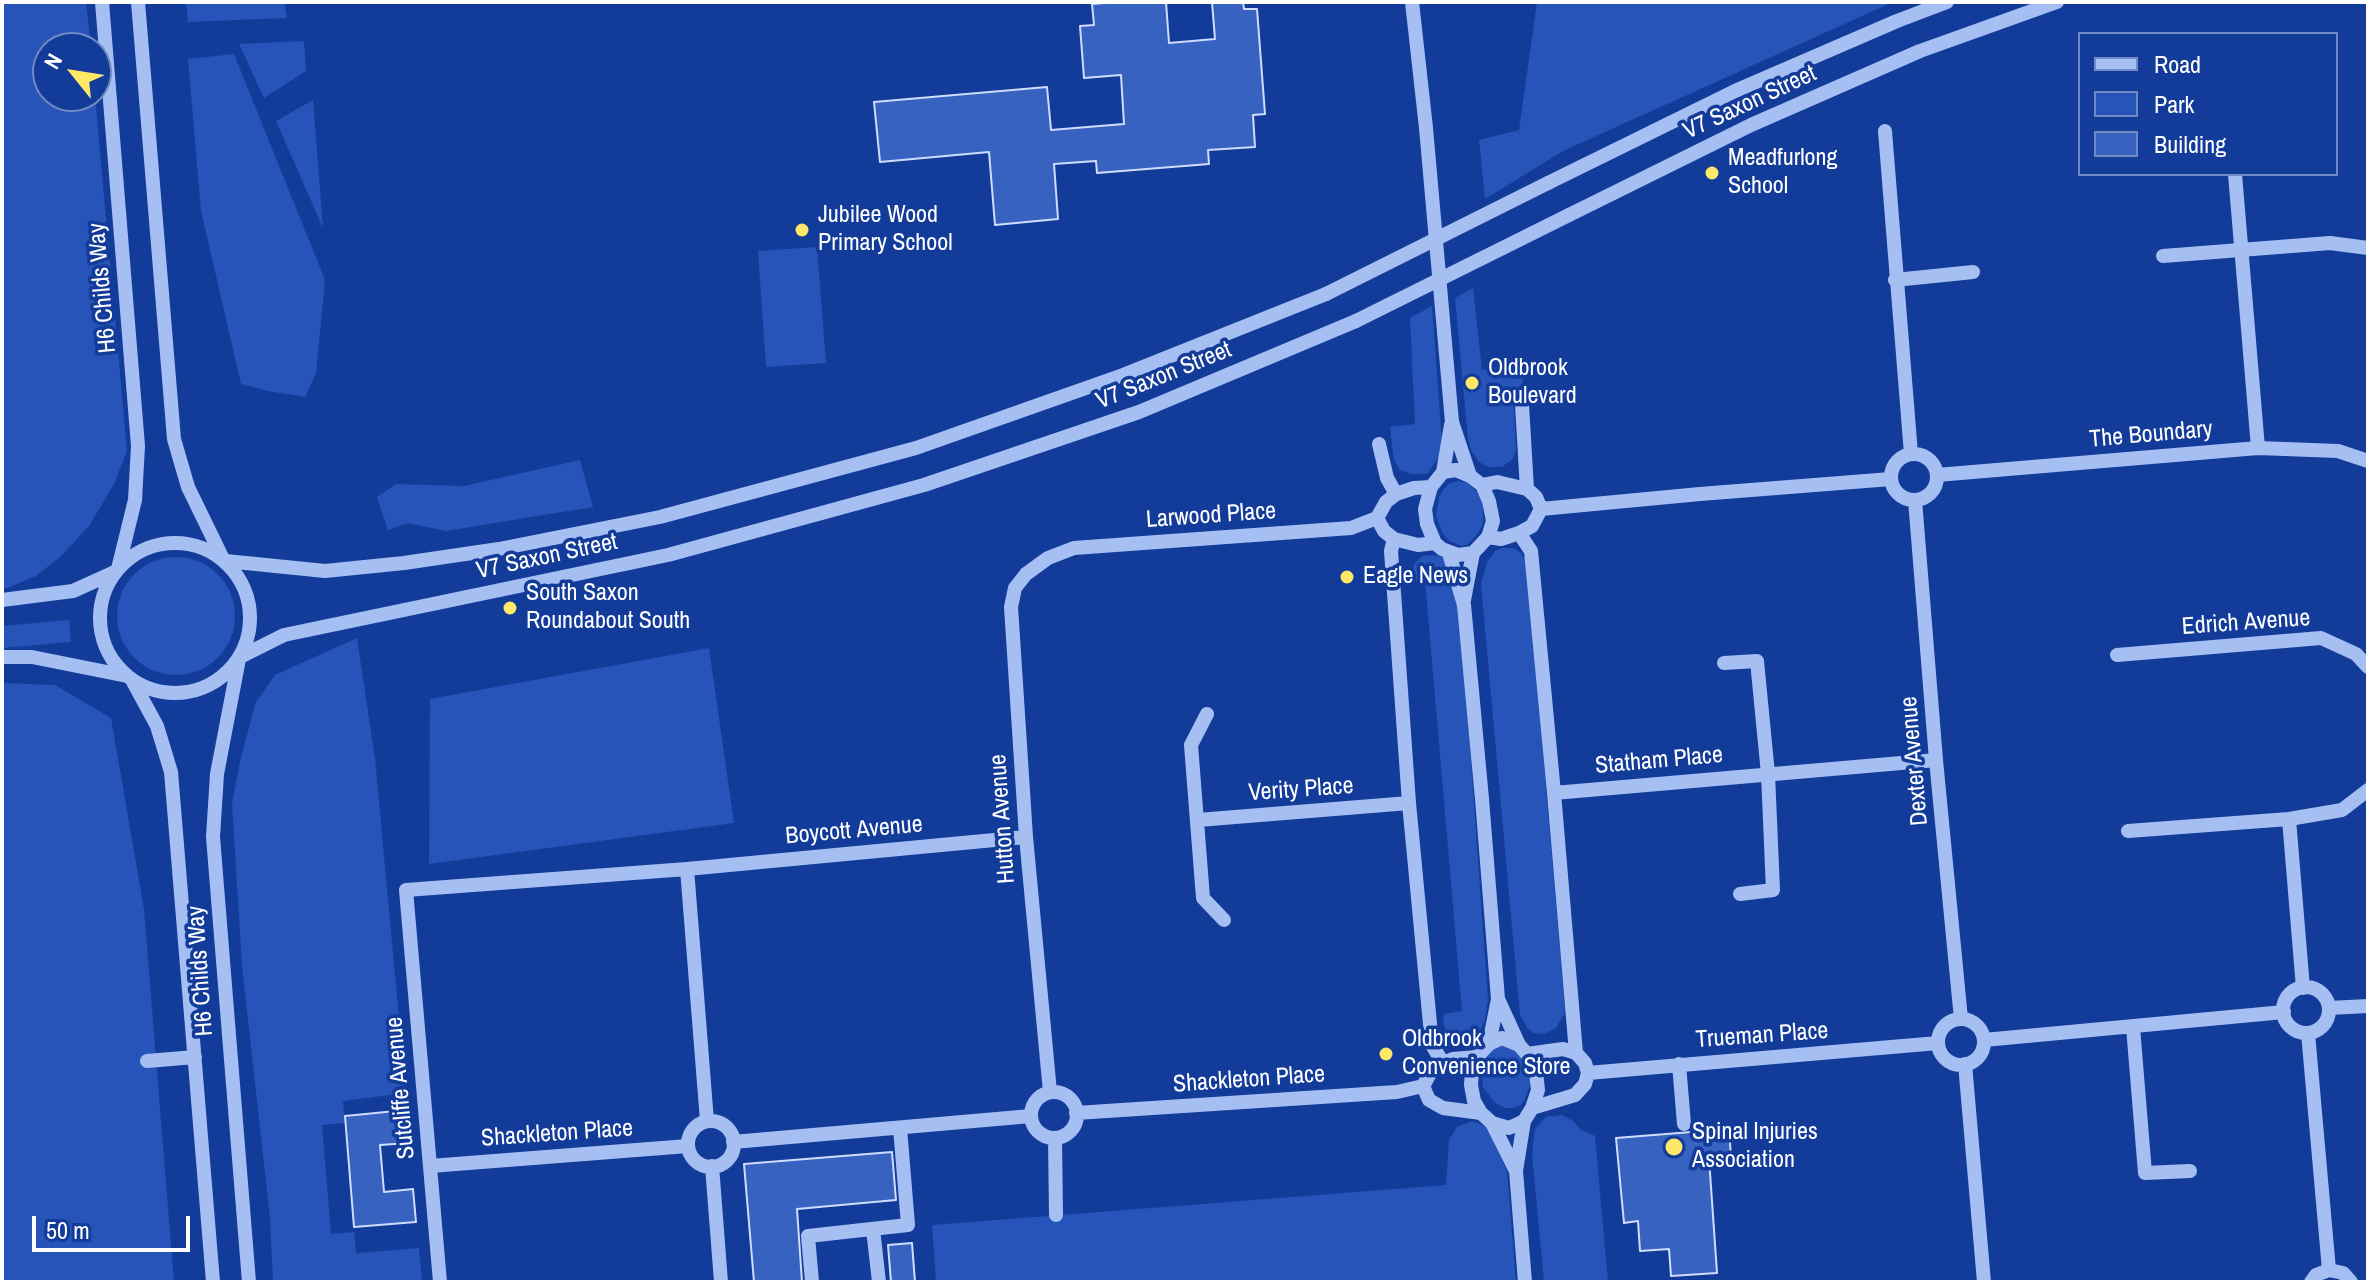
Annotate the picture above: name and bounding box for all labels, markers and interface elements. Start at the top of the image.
north arrow [32,32,112,112]
legend [2078,32,2338,176]
text: N [37,48,69,74]
text: Road [2154,48,2201,80]
street label: V7 Saxon Street [1679,60,1821,146]
text: Park [2154,88,2194,120]
text: Building [2154,128,2226,160]
place label: Meadfurlong School [1728,145,1837,201]
marker: Meadfurlong School [1703,164,1721,182]
place label: Jubilee Wood Primary School [818,202,953,258]
marker: Jubilee Wood Primary School [793,221,811,239]
street label: H6 Childs Way [83,222,123,354]
street label: V7 Saxon Street [1092,336,1236,416]
place label: Oldbrook Boulevard [1488,355,1577,411]
marker: Oldbrook Boulevard [1463,374,1481,392]
street label: The Boundary [2088,415,2214,455]
street label: Larwood Place [1145,497,1277,535]
street label: V7 Saxon Street [474,528,620,586]
place label: Eagle News [1363,563,1468,591]
marker: Eagle News [1338,568,1356,586]
place label: South Saxon Roundabout South [526,580,690,636]
marker: South Saxon Roundabout South [501,599,519,617]
street label: Edrich Avenue [2181,604,2311,642]
street label: Dexter Avenue [1895,695,1935,827]
street label: Statham Place [1594,741,1724,781]
street label: Hutton Avenue [984,753,1022,885]
street label: Verity Place [1248,772,1354,808]
street label: Boycott Avenue [784,811,924,851]
street label: H6 Childs Way [182,905,220,1037]
street label: Sutcliffe Avenue [380,1016,422,1160]
street label: Trueman Place [1695,1017,1829,1055]
place label: Oldbrook Convenience Store [1402,1026,1570,1082]
marker: Oldbrook Convenience Store [1377,1045,1395,1063]
street label: Shackleton Place [1172,1060,1326,1100]
street label: Shackleton Place [480,1114,634,1154]
place label: Spinal Injuries Association [1692,1119,1818,1175]
marker: Spinal Injuries Association [1663,1136,1685,1158]
scale bar [36,1200,194,1250]
text: 50 m [46,1214,90,1246]

